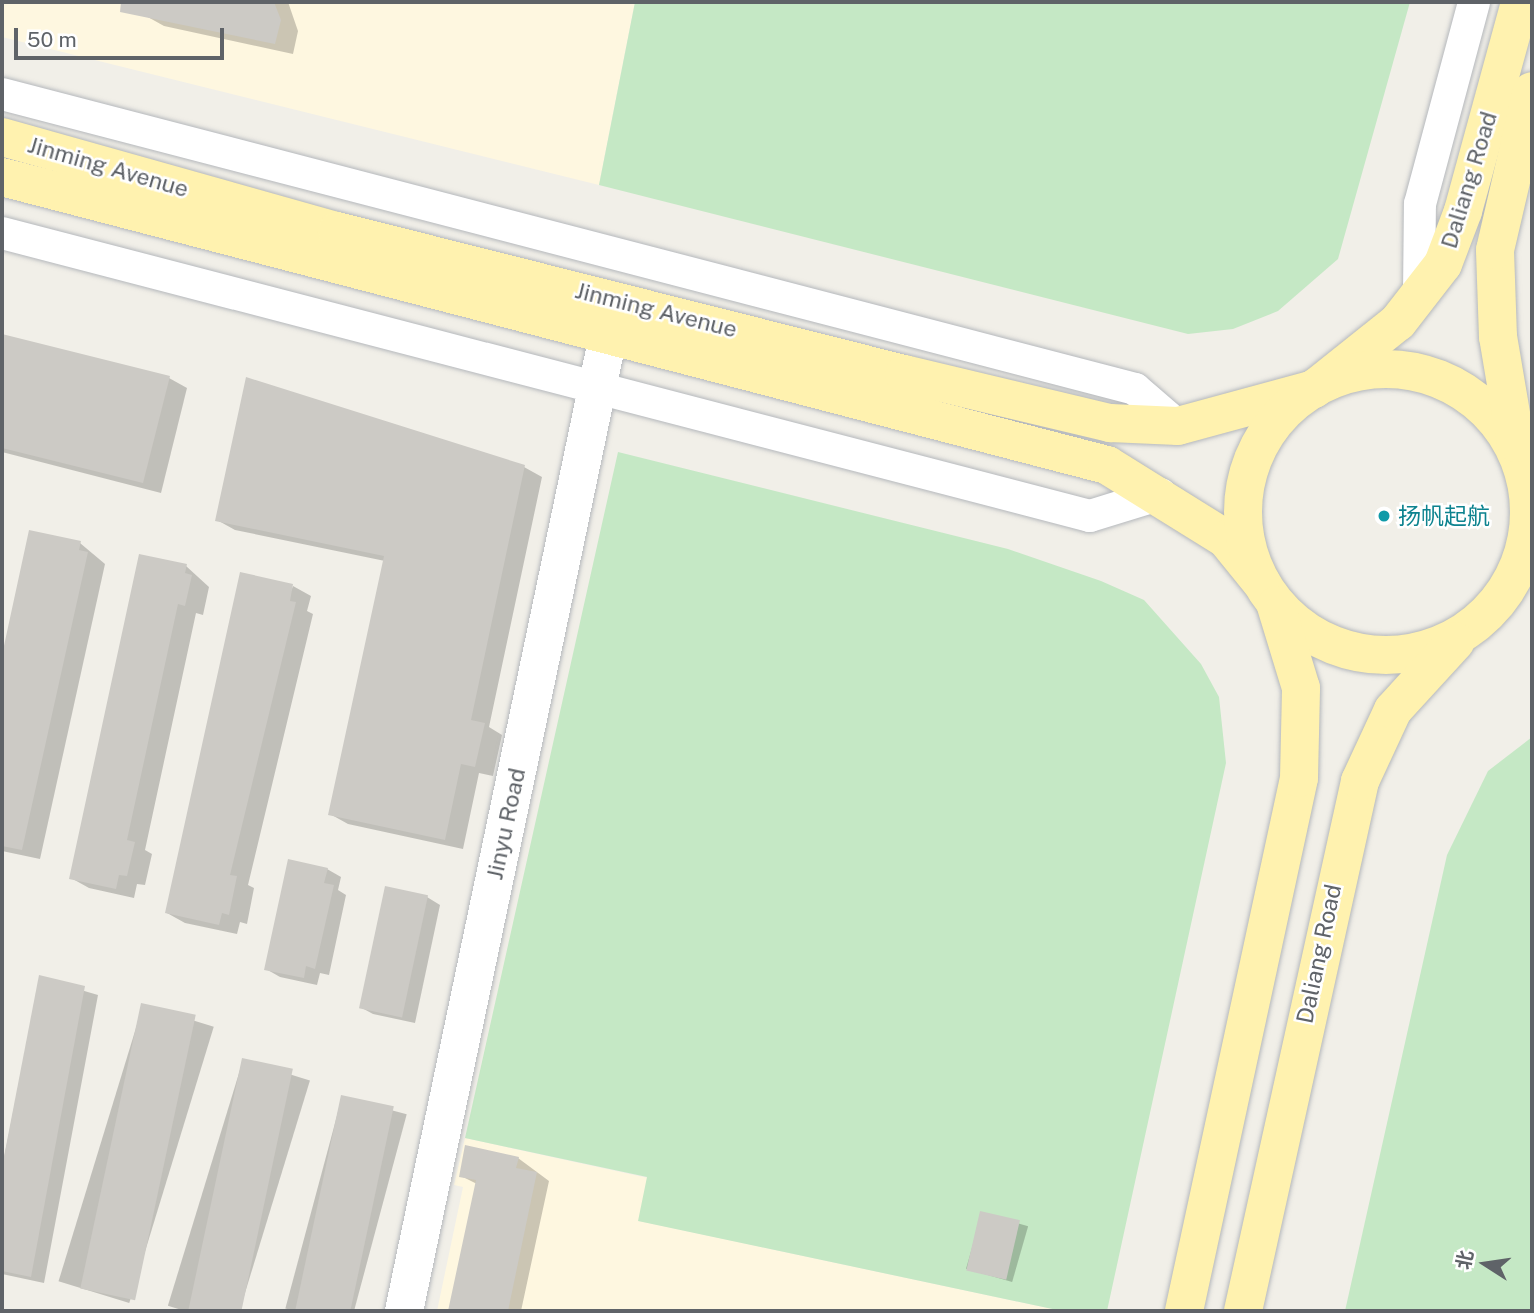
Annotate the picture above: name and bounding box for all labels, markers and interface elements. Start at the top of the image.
scale bar [18,14,228,58]
text: 50 m [27,27,77,52]
street label: Daliang Road [1435,108,1503,252]
street label: Jinming Avenue [24,131,192,203]
street label: Jinming Avenue [572,277,740,343]
place label: 扬帆起航 [1398,502,1490,530]
marker: 扬帆起航 [1376,508,1392,524]
street label: Jinyu Road [481,766,531,882]
street label: Daliang Road [1291,882,1347,1026]
north arrow [1450,1229,1520,1299]
text: 北 [1452,1248,1477,1271]

